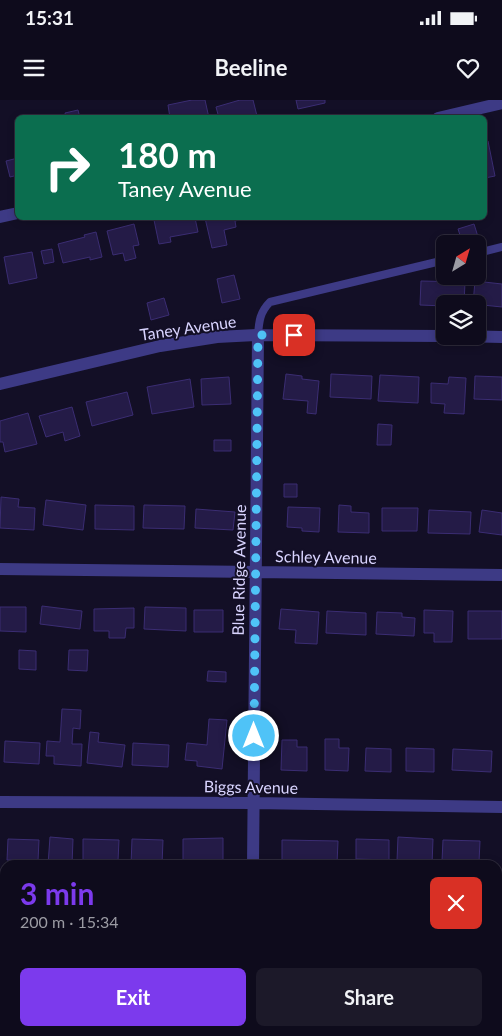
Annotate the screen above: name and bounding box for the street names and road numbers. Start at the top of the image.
street label: Taney Avenue [139,311,237,344]
street label: Blue Ridge Avenue [228,504,249,636]
street label: Schley Avenue [275,546,377,567]
street label: Biggs Avenue [204,776,298,797]

